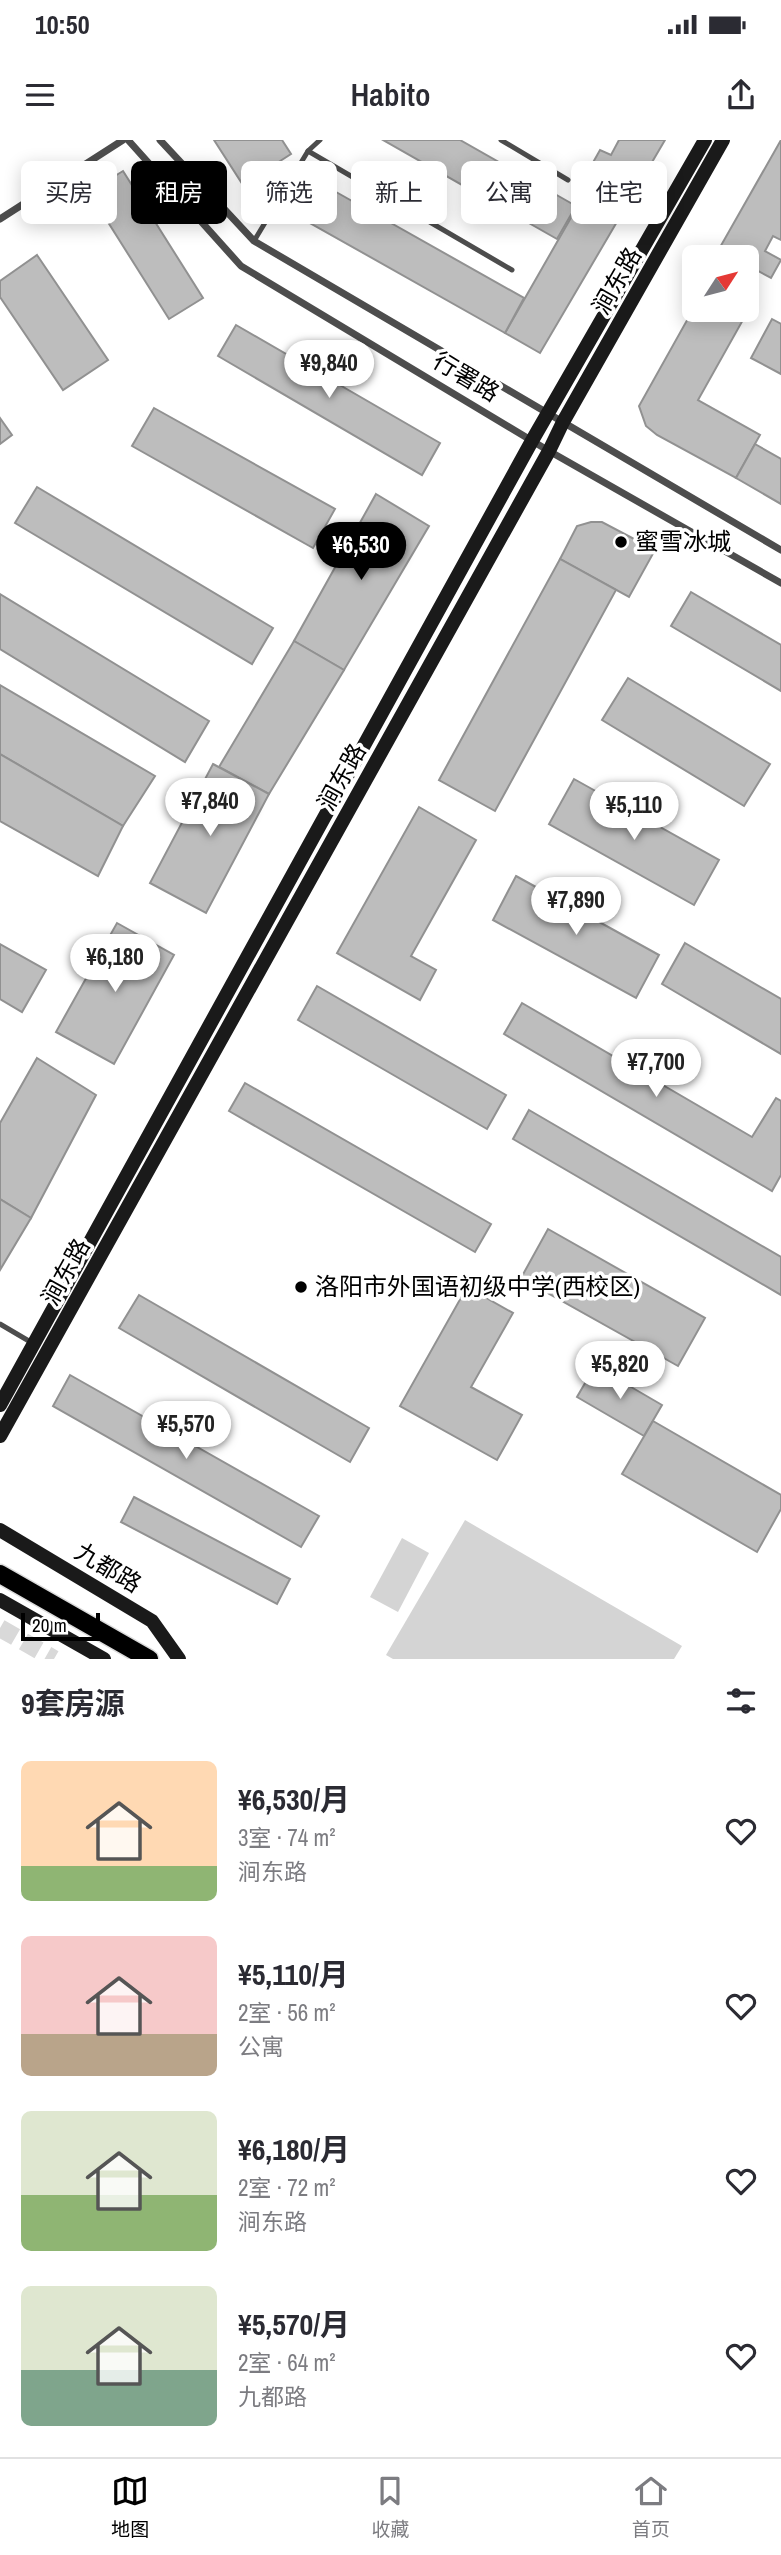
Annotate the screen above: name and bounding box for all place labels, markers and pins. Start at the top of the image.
pin: ¥9,840 [272,341,386,400]
pin: ¥6,530 [304,522,418,582]
place label: 蜜雪冰城 [635,525,731,557]
marker: 蜜雪冰城 [613,534,629,550]
pin: ¥7,840 [153,778,267,838]
pin: ¥5,110 [577,782,691,842]
pin: ¥7,890 [519,878,633,937]
pin: ¥6,180 [58,934,172,994]
pin: ¥7,700 [599,1040,713,1099]
place label: 洛阳市外国语初级中学(西校区) [315,1270,640,1302]
marker: 洛阳市外国语初级中学(西校区) [293,1279,309,1295]
pin: ¥5,820 [563,1342,677,1401]
pin: ¥5,570 [129,1402,243,1461]

